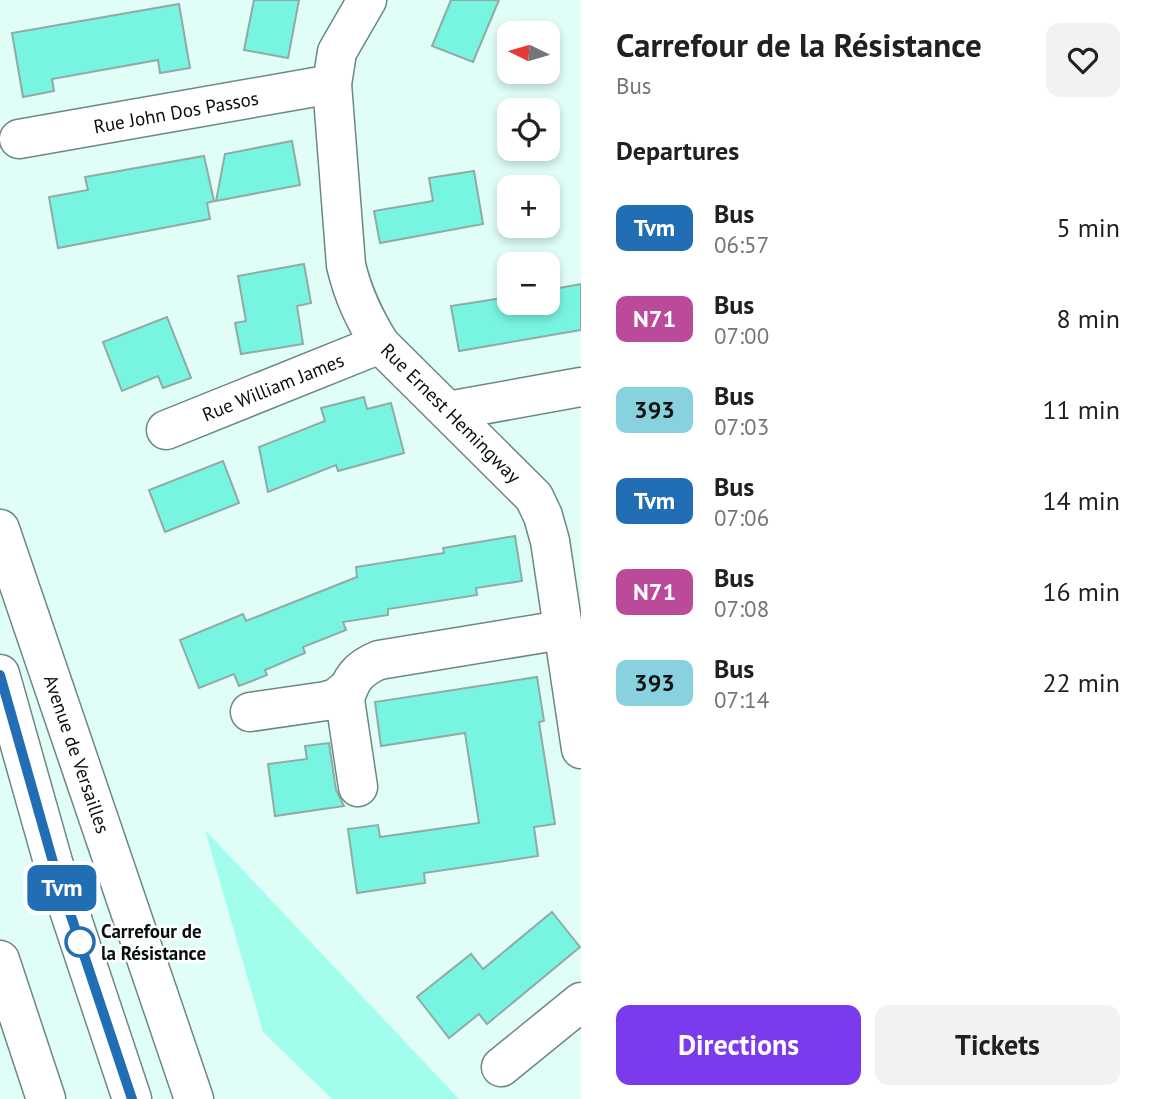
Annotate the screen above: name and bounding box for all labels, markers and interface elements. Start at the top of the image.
north arrow [497,21,560,84]
map controls [497,21,560,315]
text: Carrefour de la Résistance [616,23,982,66]
button: heart [1046,23,1120,97]
text: Bus [616,71,652,100]
street label: Rue John Dos Passos [92,86,260,138]
button: locate [497,98,560,161]
text: Departures [616,134,739,167]
button: + [497,175,560,238]
text: Bus [714,197,754,230]
text: 5 min [1057,211,1120,244]
text: Tvm [634,212,675,243]
text: 06:57 [714,230,769,259]
button: − [497,252,560,315]
text: Bus [714,288,754,321]
text: 8 min [1057,302,1120,335]
text: N71 [633,303,676,334]
text: 07:00 [714,321,769,350]
street label: Rue Ernest Hemingway [376,338,526,488]
street label: Rue William James [199,348,347,426]
text: Bus [714,379,754,412]
text: 11 min [1042,393,1120,426]
text: 393 [634,394,675,425]
text: 07:03 [714,412,769,441]
text: Bus [714,470,754,503]
text: 14 min [1042,484,1120,517]
text: Tvm [634,485,675,516]
text: 07:06 [714,503,769,532]
text: Bus [714,561,754,594]
text: 16 min [1042,575,1120,608]
text: N71 [633,576,676,607]
text: 07:08 [714,594,769,623]
text: Bus [714,652,754,685]
text: 22 min [1042,666,1120,699]
text: 393 [634,667,675,698]
street label: Avenue de Versailles [39,672,115,836]
text: 07:14 [714,685,769,714]
line badge: Tvm [22,865,102,911]
text: Tvm [41,872,83,903]
place label: Carrefour de la Résistance [101,919,206,965]
marker: Carrefour de la Résistance [65,927,95,957]
button: Directions [616,1005,861,1085]
button: Tickets [875,1005,1120,1085]

